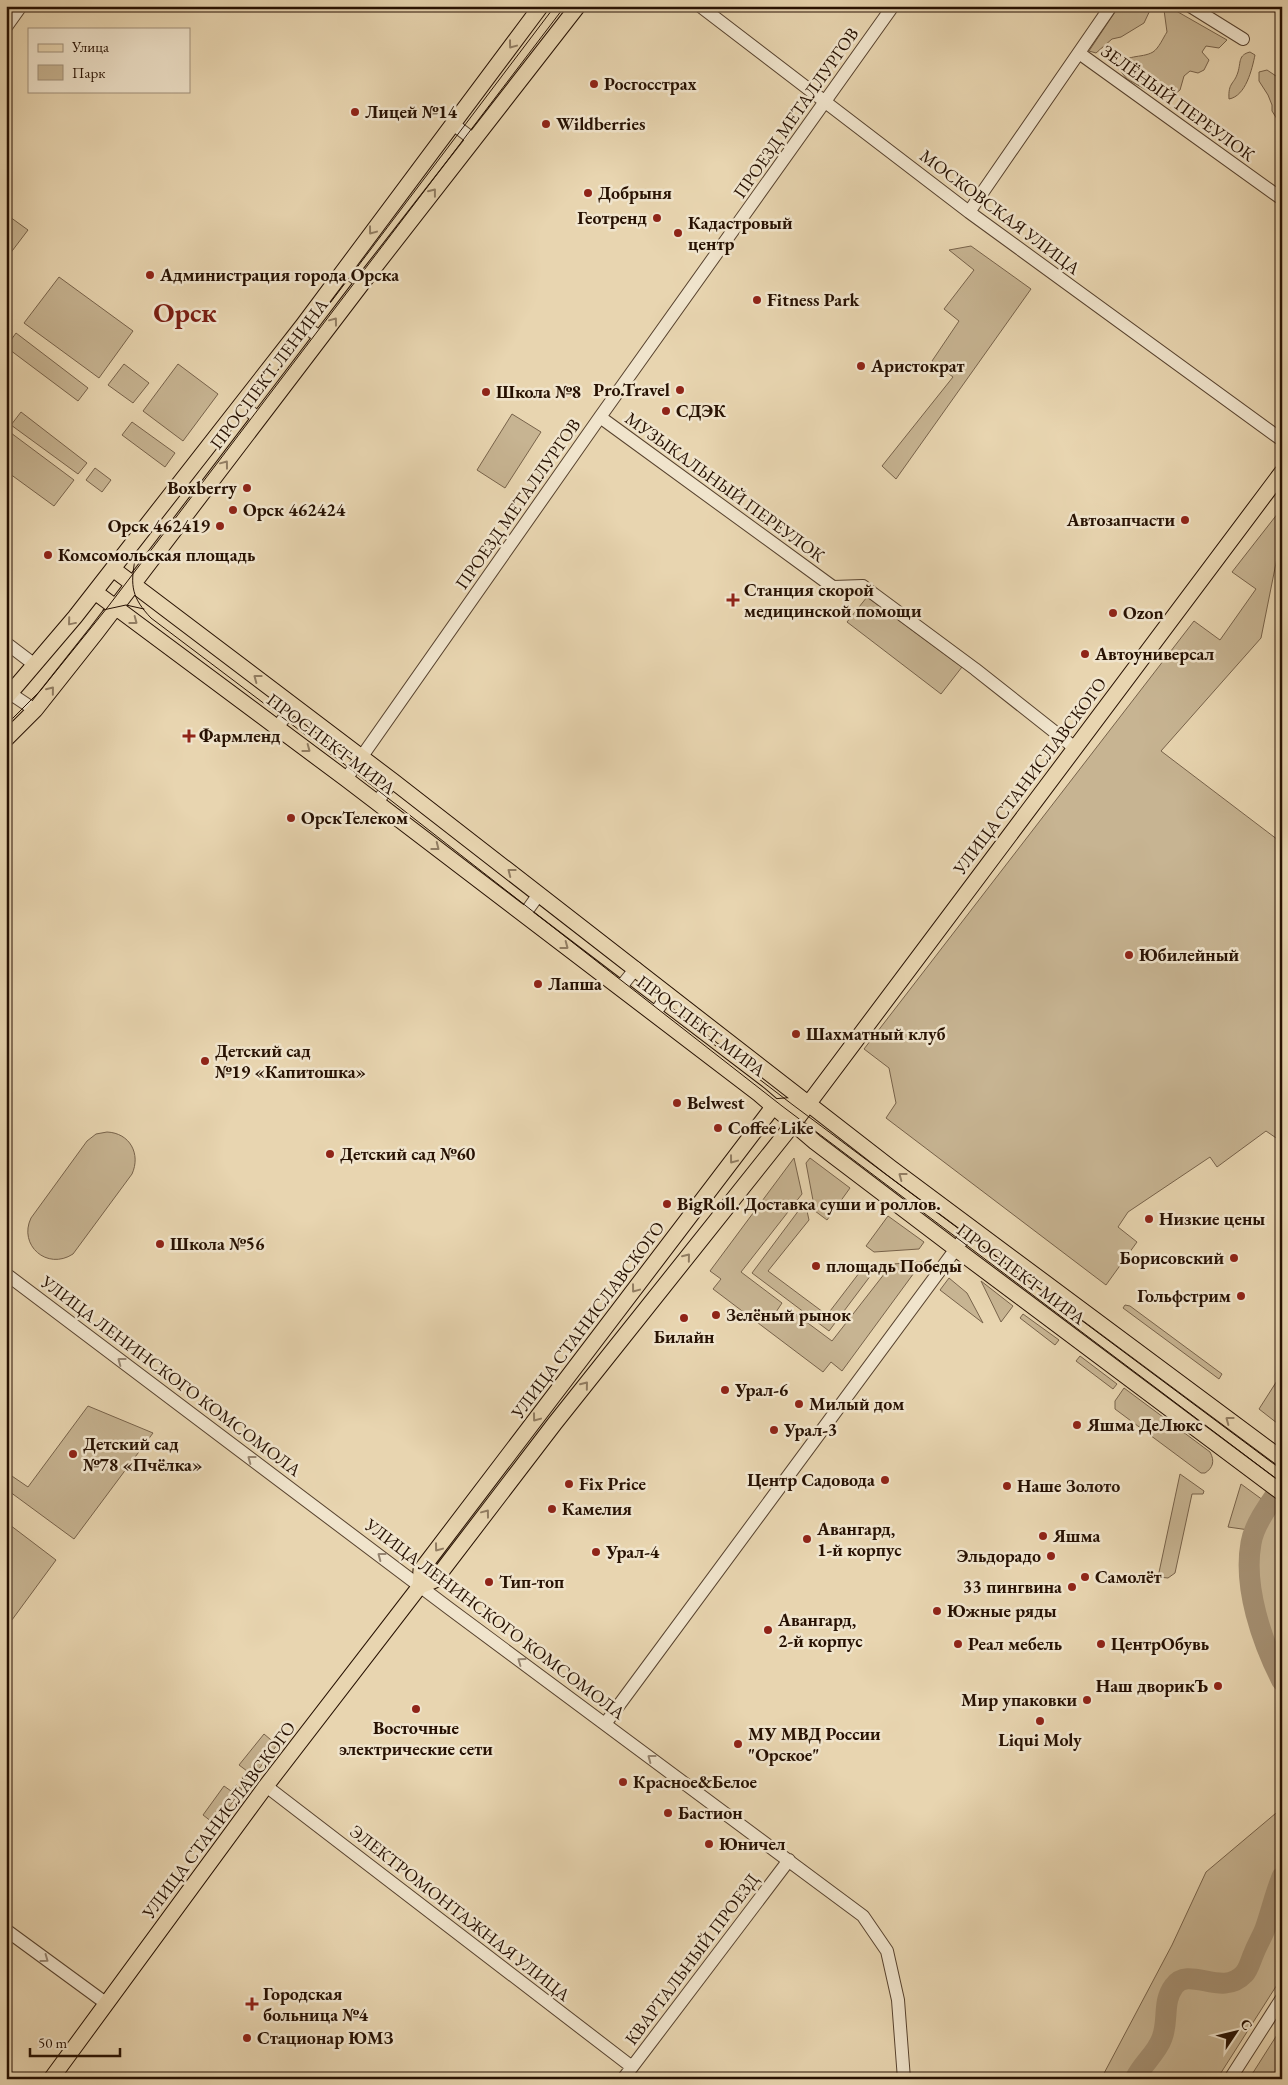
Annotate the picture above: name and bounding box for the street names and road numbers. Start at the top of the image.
street label: ПРОЕЗД МЕТАЛЛУРГОВ [728,23,863,203]
street label: ЗЕЛЁНЫЙ ПЕРЕУЛОК [1097,39,1260,166]
street label: МОСКОВСКАЯ УЛИЦА [916,144,1085,280]
street label: ПРОСПЕКТ ЛЕНИНА [204,293,333,454]
street label: МУЗЫКАЛЬНЫЙ ПЕРЕУЛОК [621,406,830,567]
street label: ПРОЕЗД МЕТАЛЛУРГОВ [450,414,585,594]
street label: УЛИЦА СТАНИСЛАВСКОГО [947,672,1111,880]
street label: ПРОСПЕКТ МИРА [262,688,401,800]
street label: ПРОСПЕКТ МИРА [632,970,771,1082]
street label: УЛИЦА СТАНИСЛАВСКОГО [505,1216,669,1424]
street label: ПРОСПЕКТ МИРА [952,1218,1091,1330]
street label: УЛИЦА ЛЕНИНСКОГО КОМСОМОЛА [36,1269,307,1481]
street label: УЛИЦА ЛЕНИНСКОГО КОМСОМОЛА [360,1512,631,1724]
street label: УЛИЦА СТАНИСЛАВСКОГО [136,1716,300,1924]
street label: ЭЛЕКТРОМОНТАЖНАЯ УЛИЦА [345,1819,576,2006]
street label: КВАРТАЛЬНЫЙ ПРОЕЗД [619,1868,764,2049]

